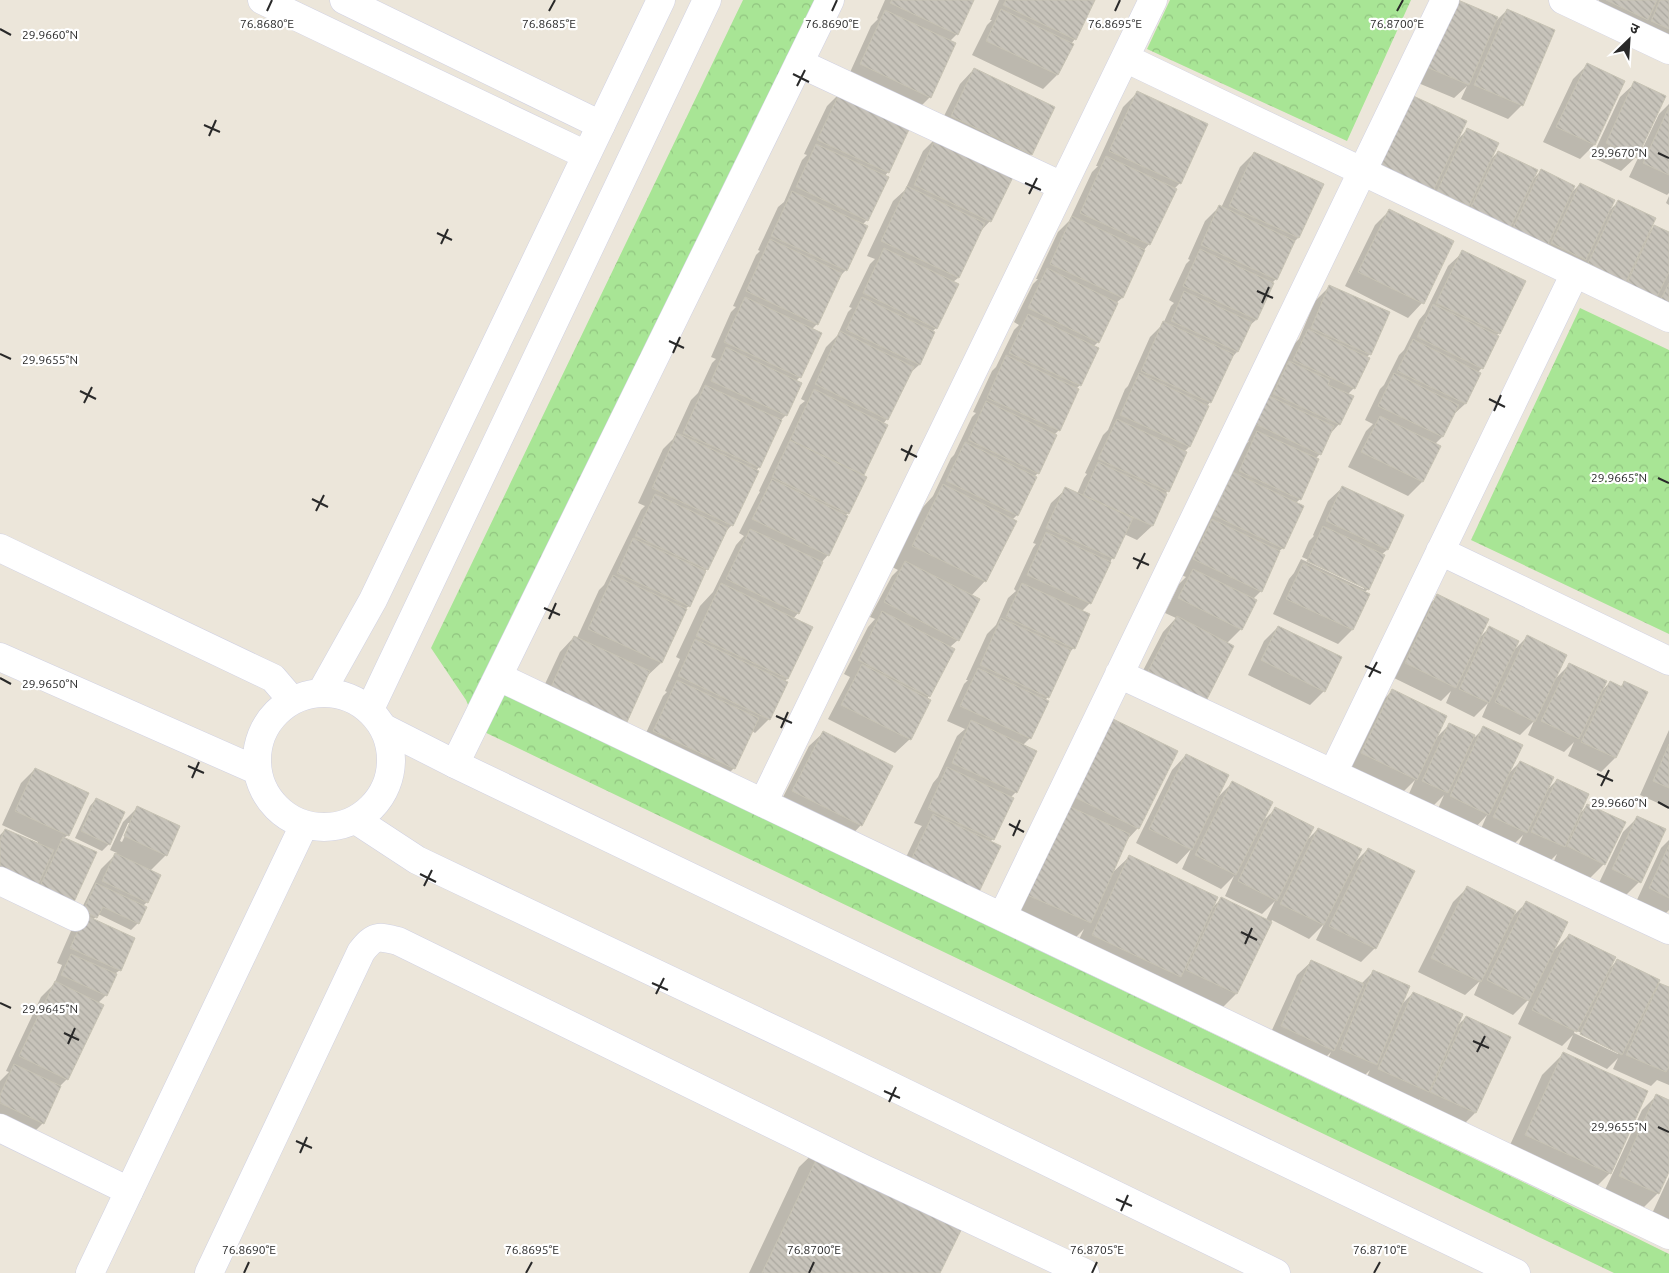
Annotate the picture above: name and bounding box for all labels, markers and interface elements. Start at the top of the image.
north arrow [1604,15,1654,65]
text: 76.8680°E [240,17,294,30]
text: 76.8685°E [522,17,576,30]
text: 76.8690°E [805,17,859,30]
text: 76.8695°E [1088,17,1142,30]
text: 76.8700°E [1370,17,1424,30]
text: उ [1627,19,1642,38]
text: 29.9660°N [22,28,78,41]
text: 29.9670°N [1591,146,1647,159]
text: 29.9655°N [22,353,78,366]
text: 29.9665°N [1591,471,1647,484]
text: 29.9650°N [22,677,78,690]
text: 29.9660°N [1591,796,1647,809]
text: 29.9645°N [22,1002,78,1015]
text: 29.9655°N [1591,1120,1647,1133]
text: 76.8690°E [222,1243,276,1256]
text: 76.8695°E [505,1243,559,1256]
text: 76.8700°E [787,1243,841,1256]
text: 76.8705°E [1070,1243,1124,1256]
text: 76.8710°E [1353,1243,1407,1256]

